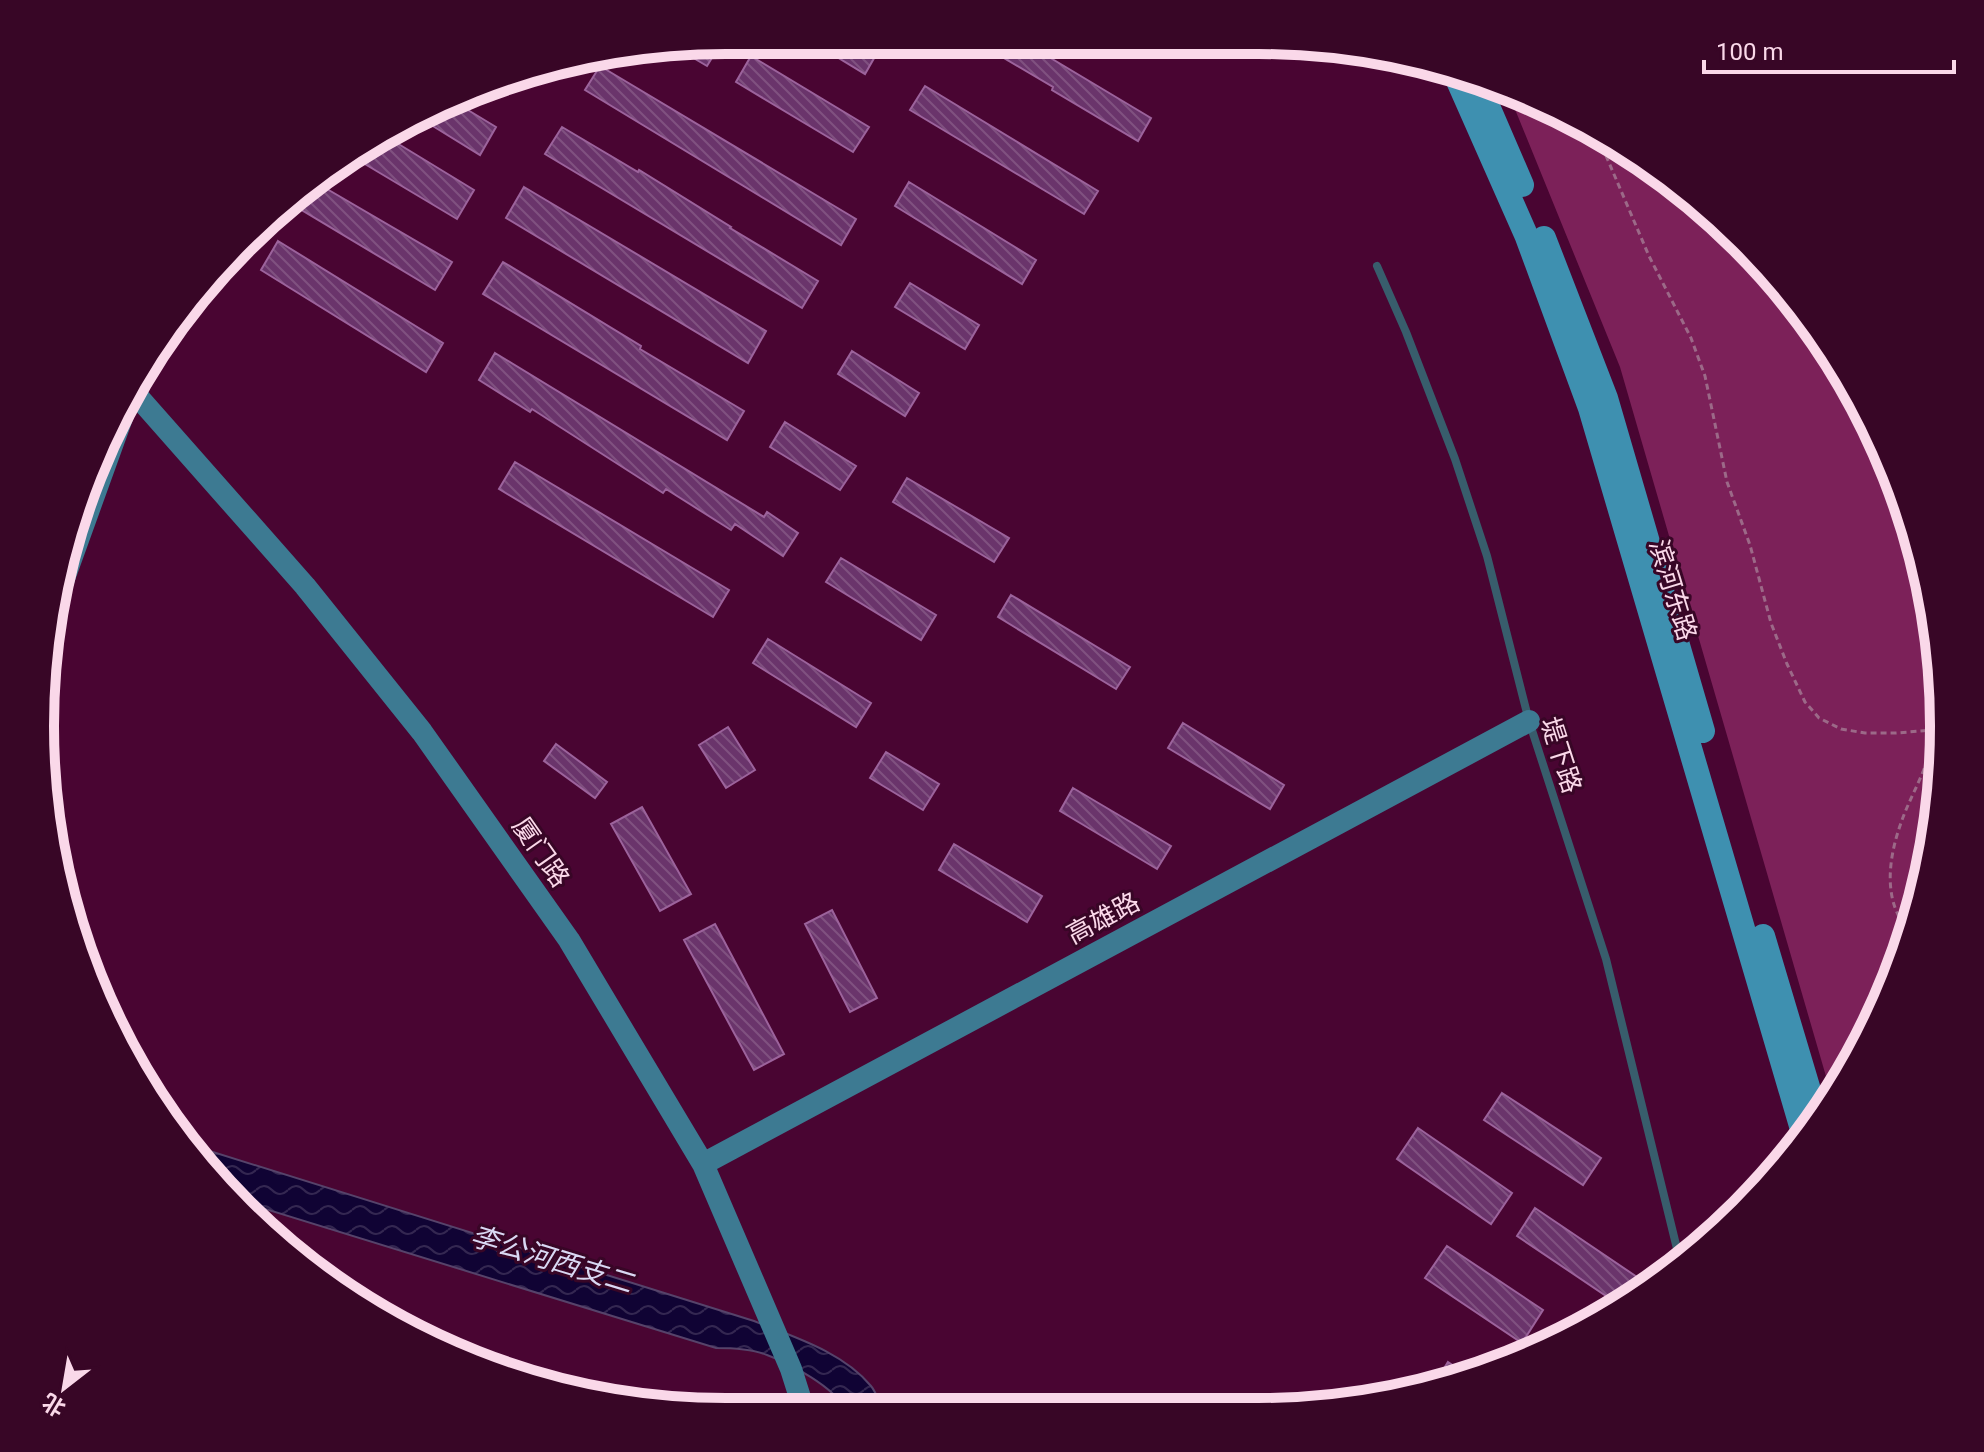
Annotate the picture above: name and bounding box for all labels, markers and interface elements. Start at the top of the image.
scale bar [1704,24,1954,74]
text: 100 m [1716,38,1783,66]
street label: 滨河东路 [1643,536,1703,644]
street label: 堤下路 [1535,713,1587,797]
street label: 厦门路 [506,811,576,893]
street label: 高雄路 [1062,886,1144,950]
water label: 李公河西支二 [467,1219,638,1300]
north arrow [24,1348,104,1428]
text: 北 [38,1388,70,1421]

